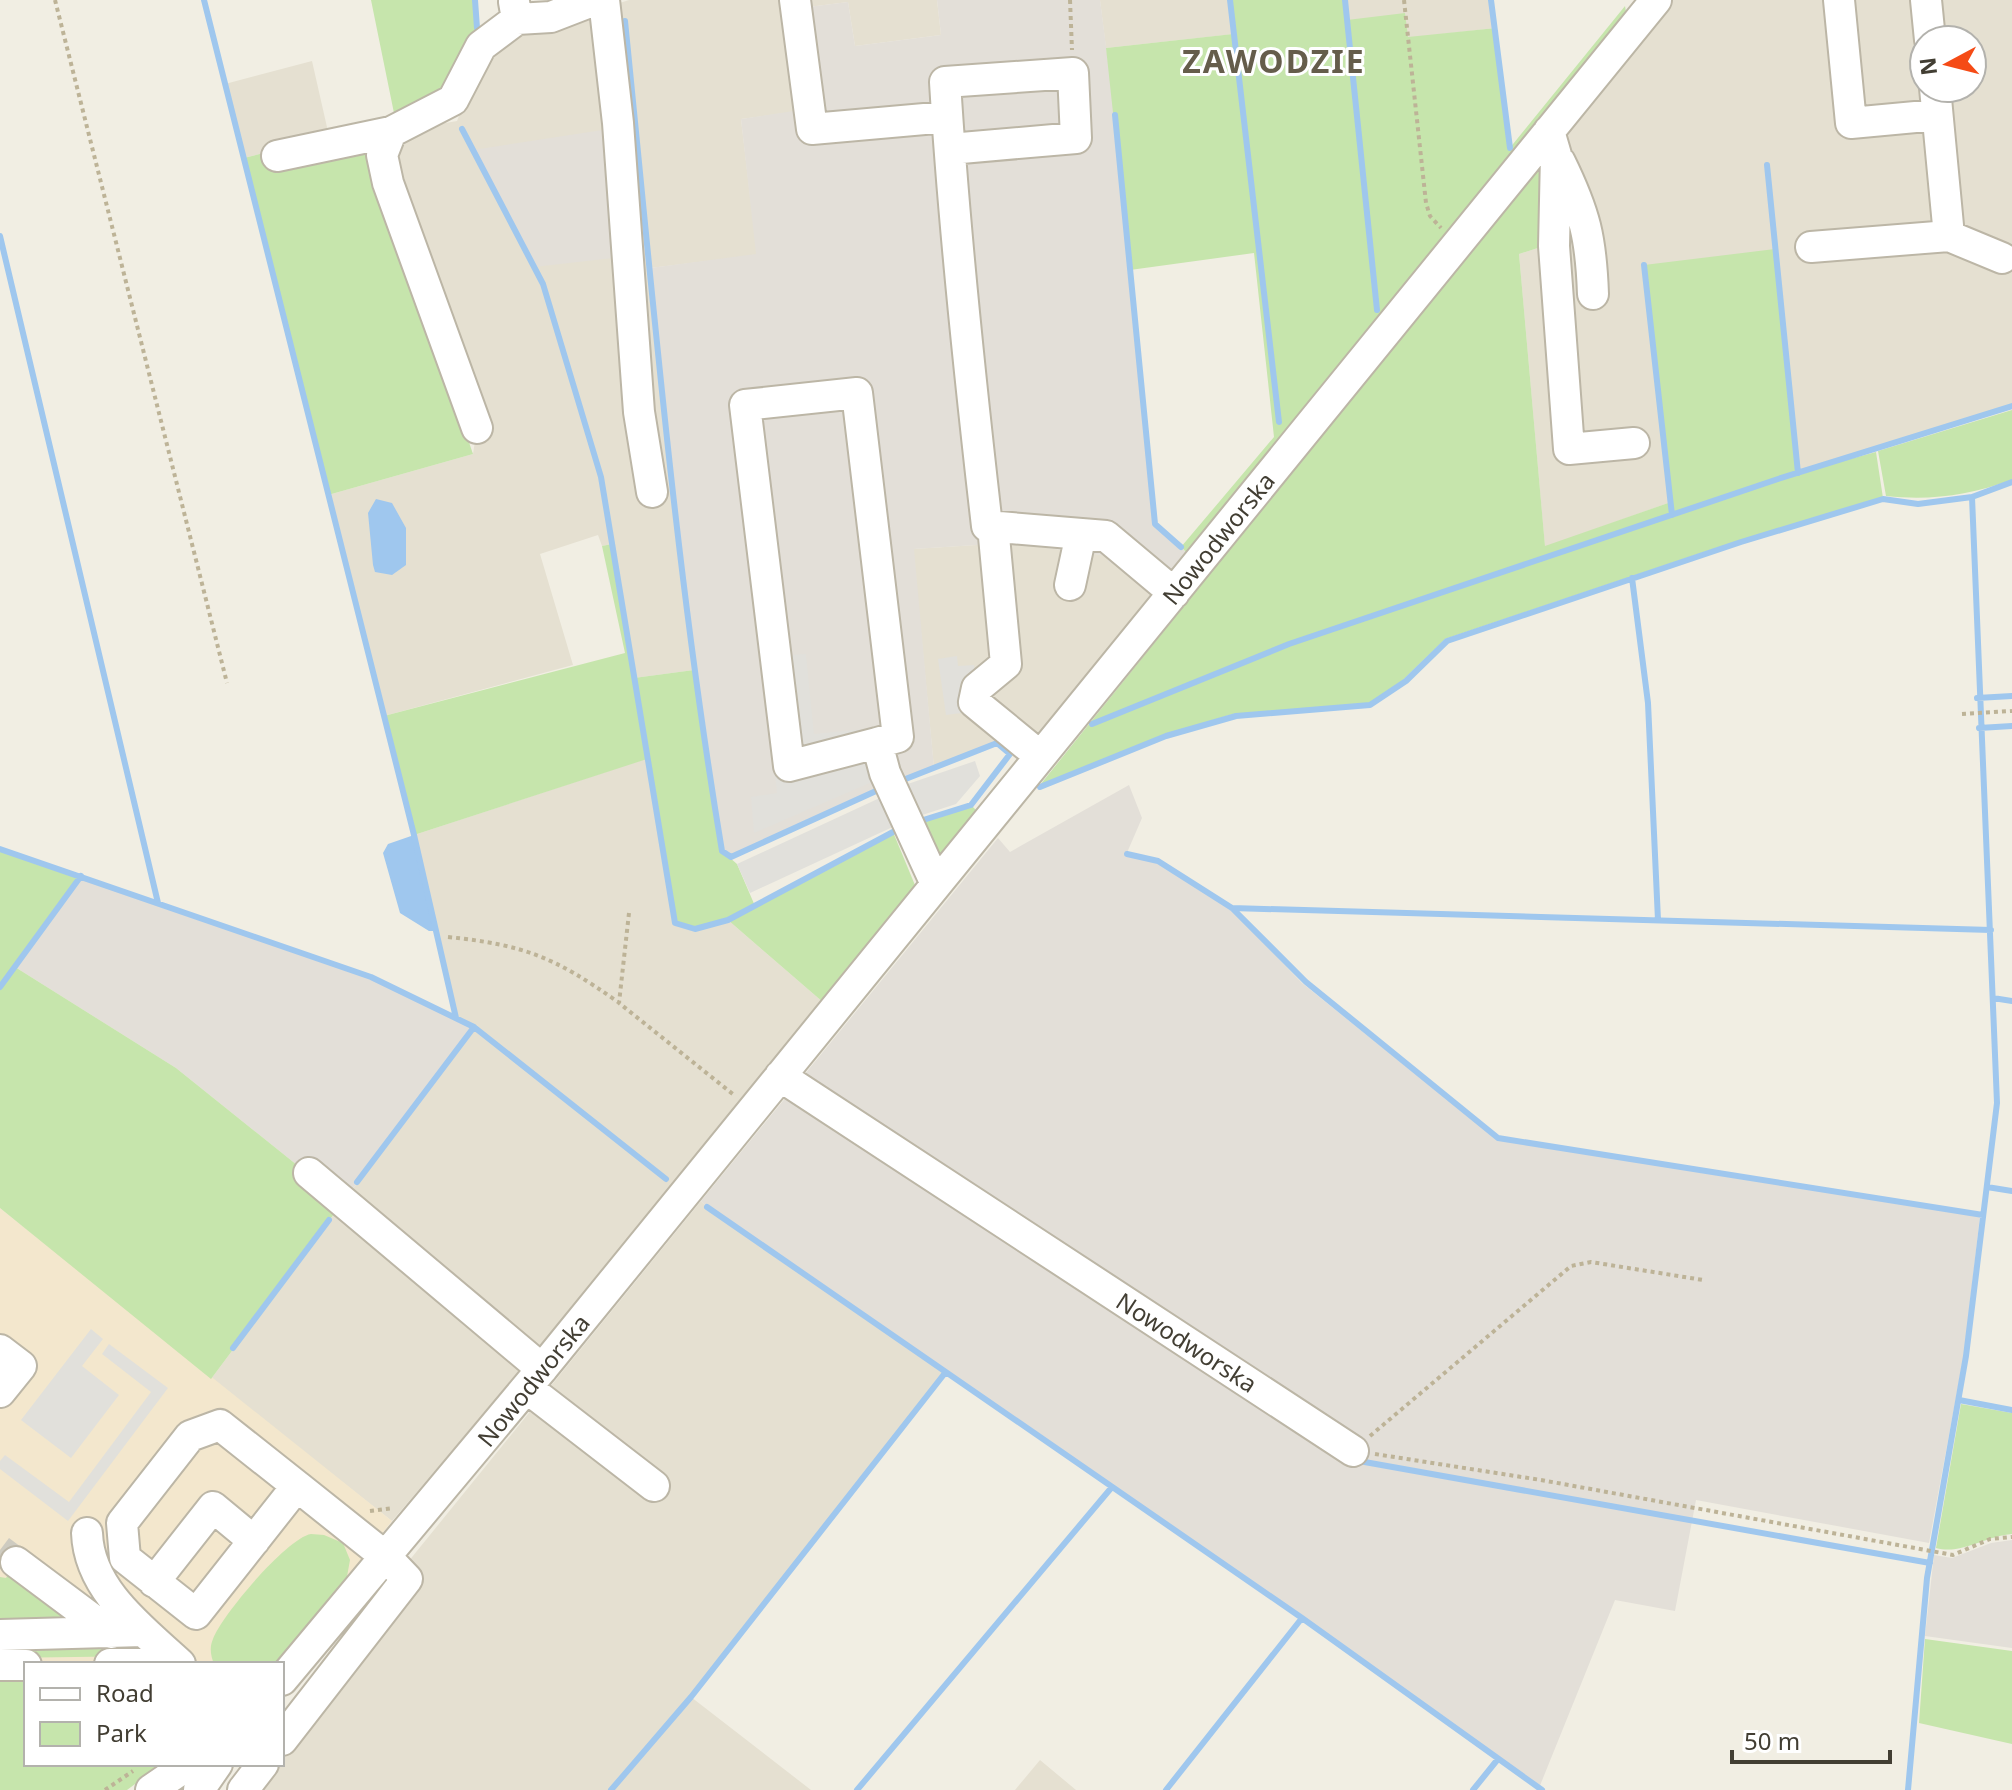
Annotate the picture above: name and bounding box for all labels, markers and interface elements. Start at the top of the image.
north arrow [1908,24,1988,104]
district label: ZAWODZIE [1182,39,1366,82]
text: N [1911,56,1943,77]
street label: Nowodworska [1154,465,1282,611]
street label: Nowodworska [1110,1284,1264,1400]
street label: Nowodworska [469,1307,597,1453]
legend [24,1662,284,1766]
text: Road [96,1676,154,1709]
scale bar [1732,1714,1890,1764]
text: Park [96,1716,147,1749]
text: 50 m [1744,1724,1800,1757]

